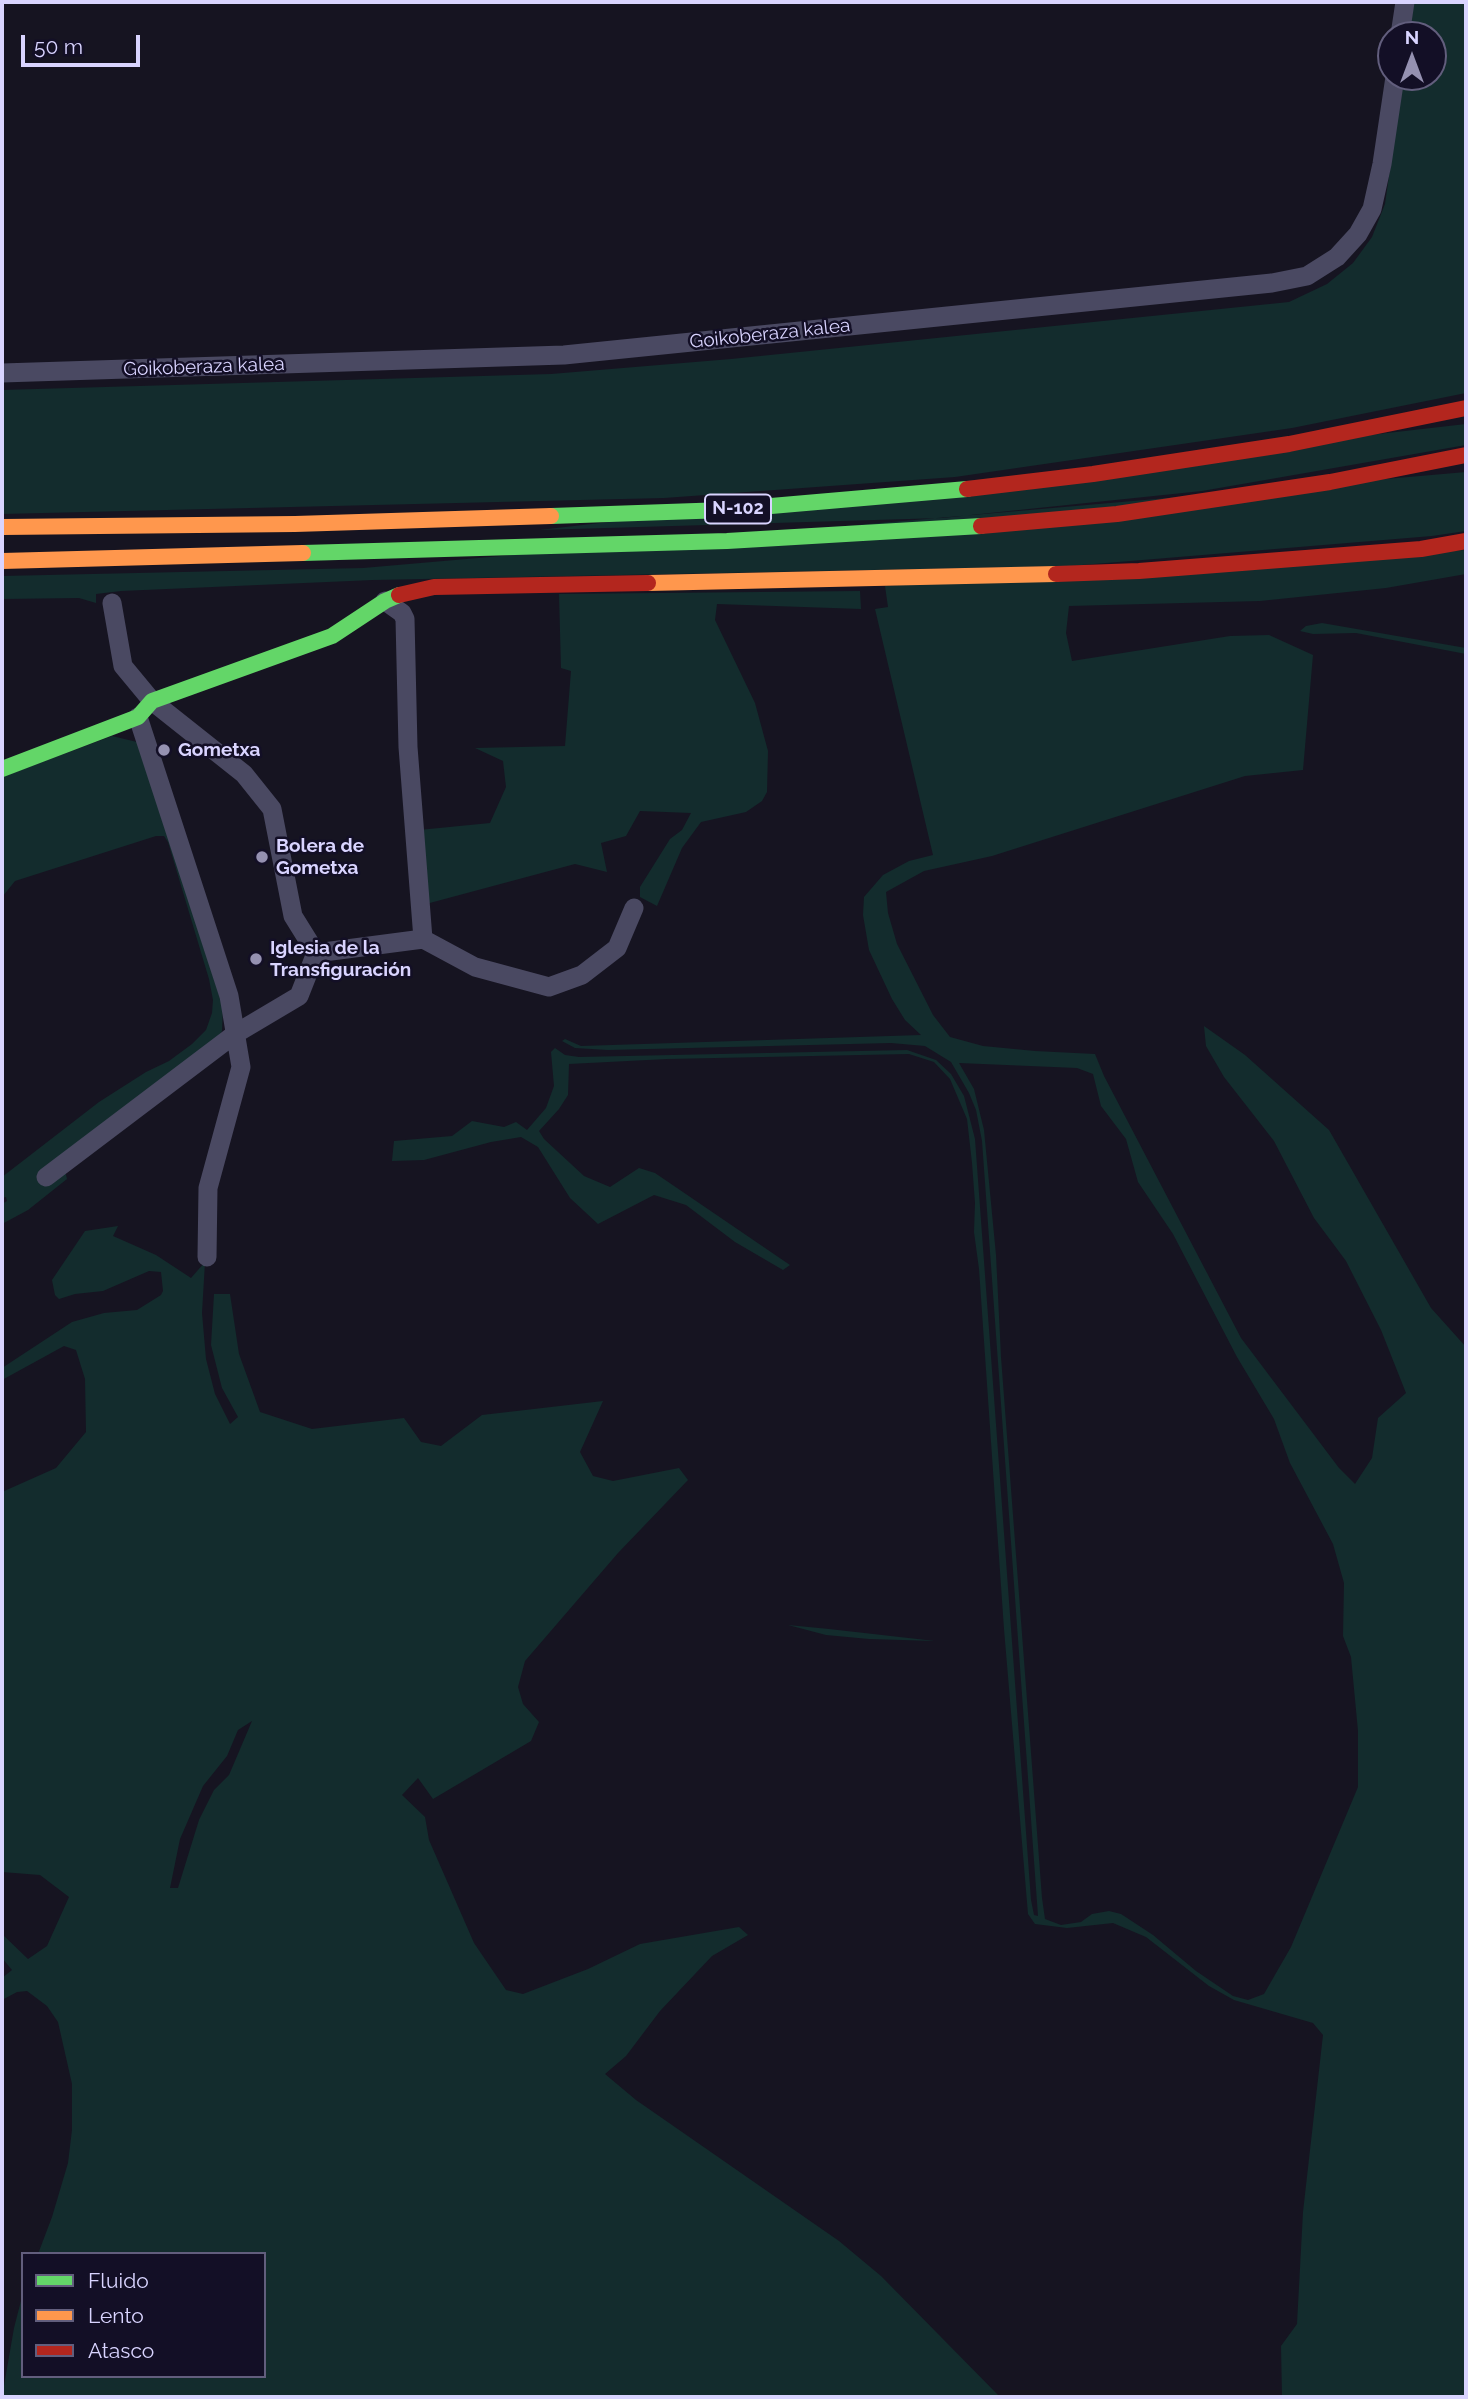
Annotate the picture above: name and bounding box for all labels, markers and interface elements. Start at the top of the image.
scale bar [24,21,144,65]
north arrow [1377,21,1447,91]
text: N [1405,26,1419,48]
text: 50 m [34,34,83,59]
street label: Goikoberaza kalea [689,314,851,354]
street label: Goikoberaza kalea [123,353,285,381]
road number: N-102 [705,494,771,524]
place label: Gometxa [178,739,260,761]
marker: Gometxa [156,742,172,758]
place label: Bolera de Gometxa [276,835,364,879]
marker: Bolera de Gometxa [254,849,270,865]
place label: Iglesia de la Transfiguración [270,937,411,981]
marker: Iglesia de la Transfiguración [248,951,264,967]
legend [21,2252,266,2378]
text: Fluido [88,2268,149,2293]
text: Lento [88,2303,144,2328]
text: Atasco [88,2338,154,2363]

